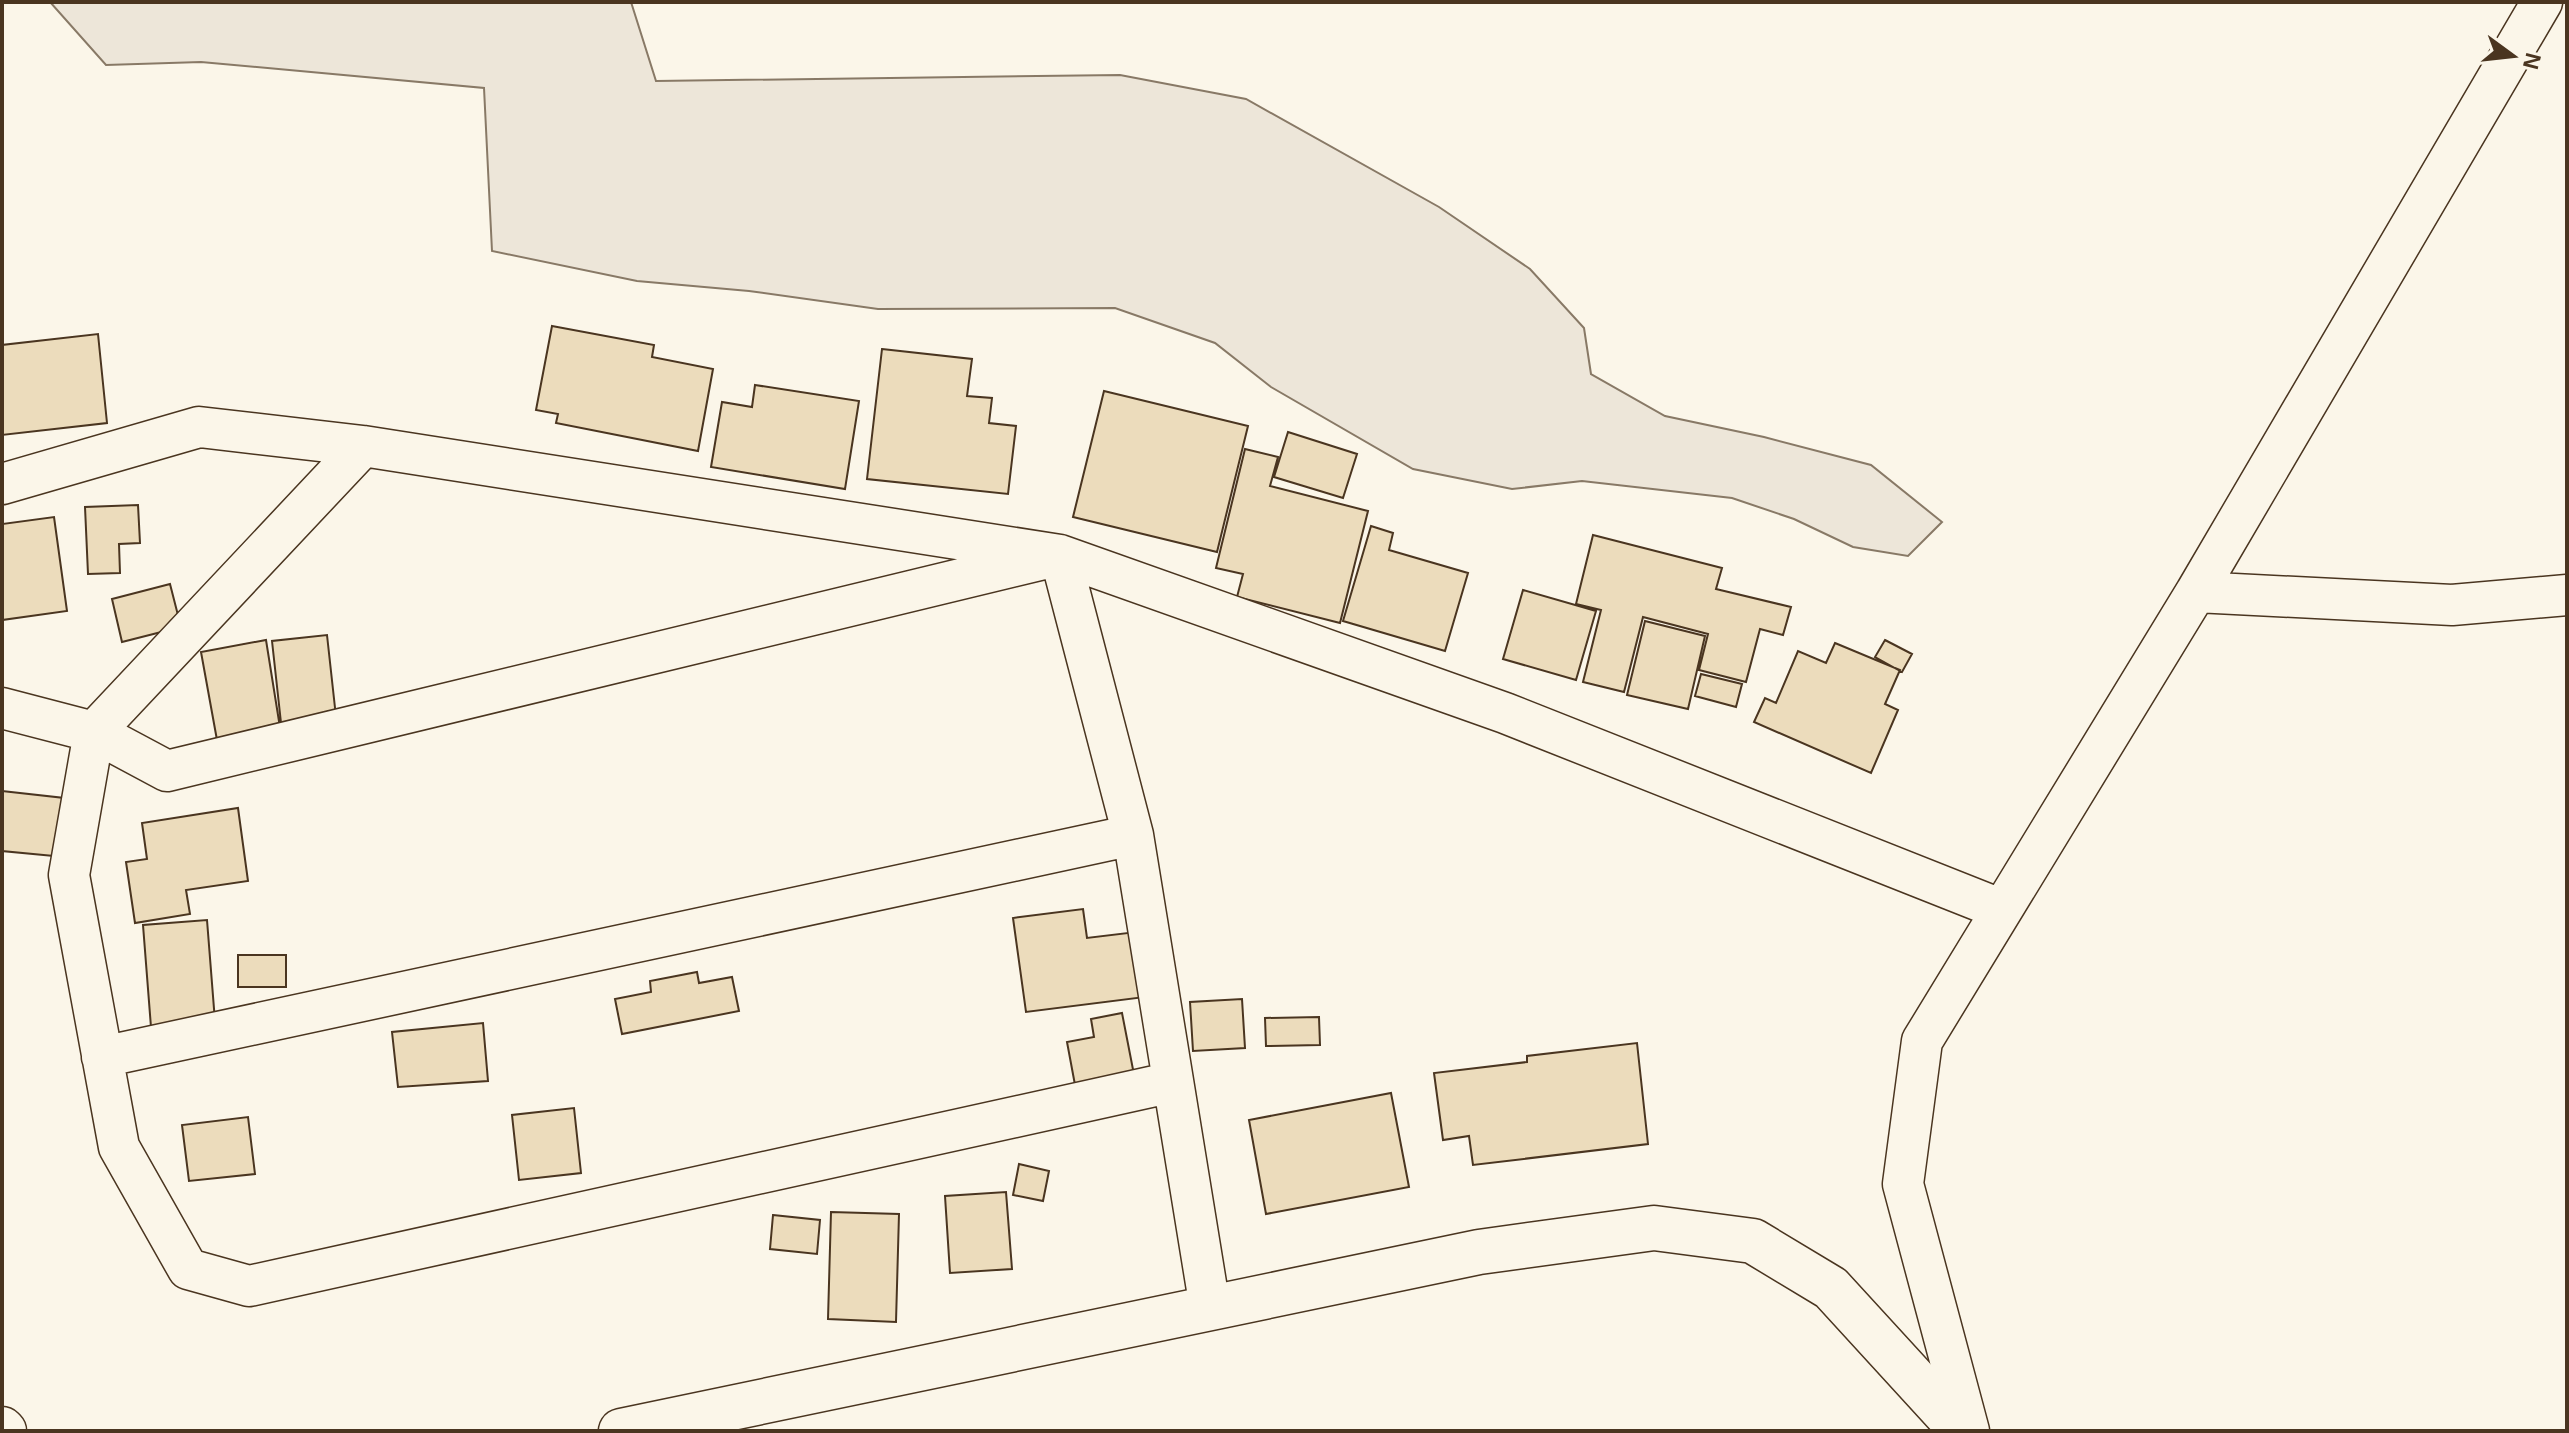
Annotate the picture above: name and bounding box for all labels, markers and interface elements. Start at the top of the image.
north arrow [2473,16,2553,96]
text: N [2518,50,2546,72]

